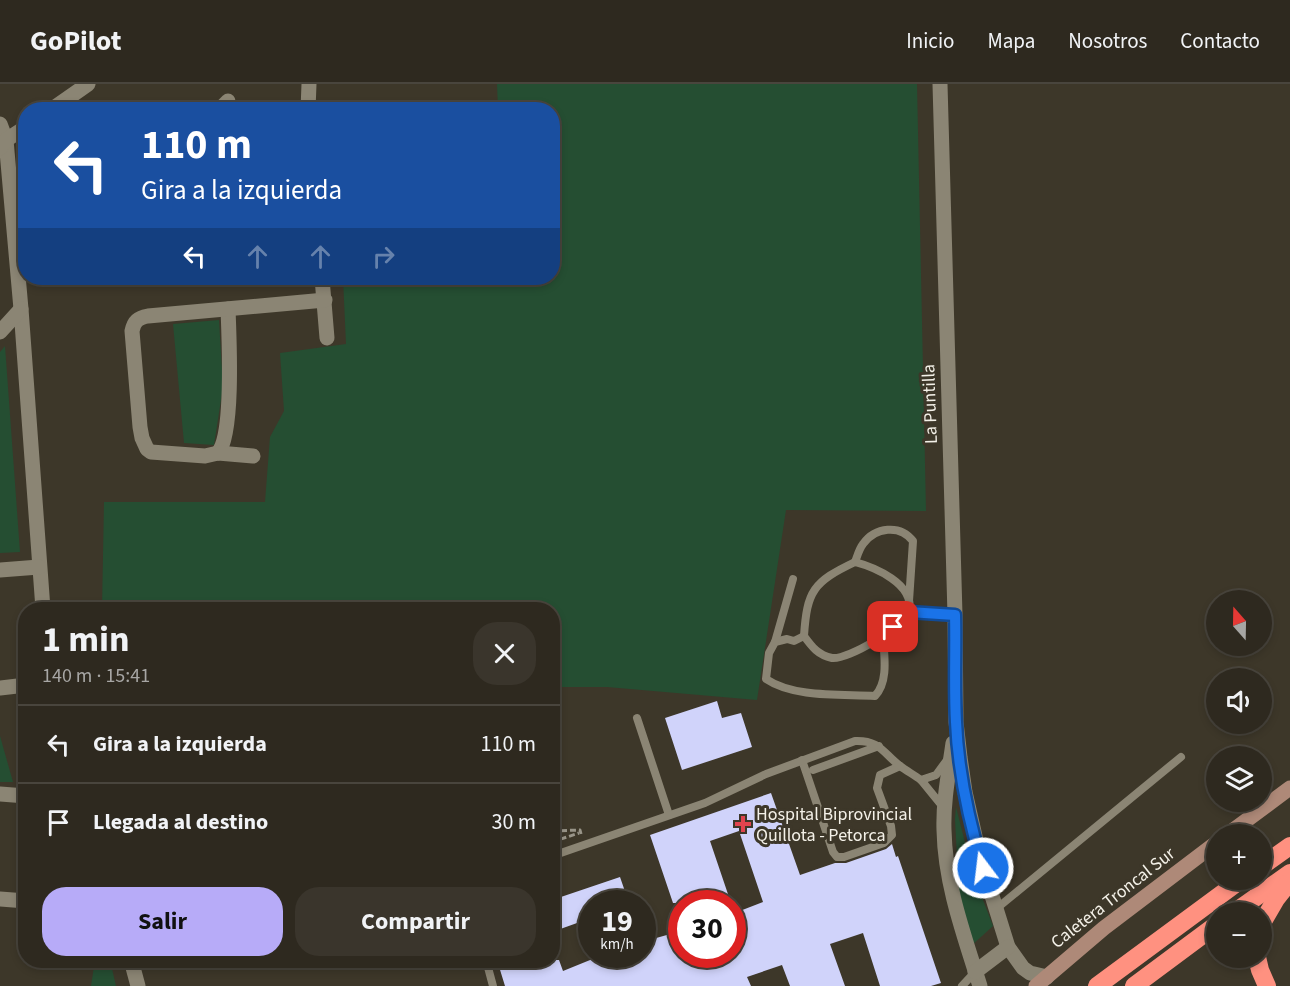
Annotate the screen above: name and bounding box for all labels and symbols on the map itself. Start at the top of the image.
street label: La Puntilla [916,364,944,444]
north arrow [1206,590,1272,656]
pin [867,601,918,652]
place label: Hospital Biprovincial Quillota - Petorca [756,802,912,848]
marker: Hospital Biprovincial Quillota - Petorca [734,815,752,833]
position arrow [951,836,1015,900]
street label: Caletera Troncal Sur [1046,841,1181,954]
speed limit sign: 30 [668,890,746,968]

